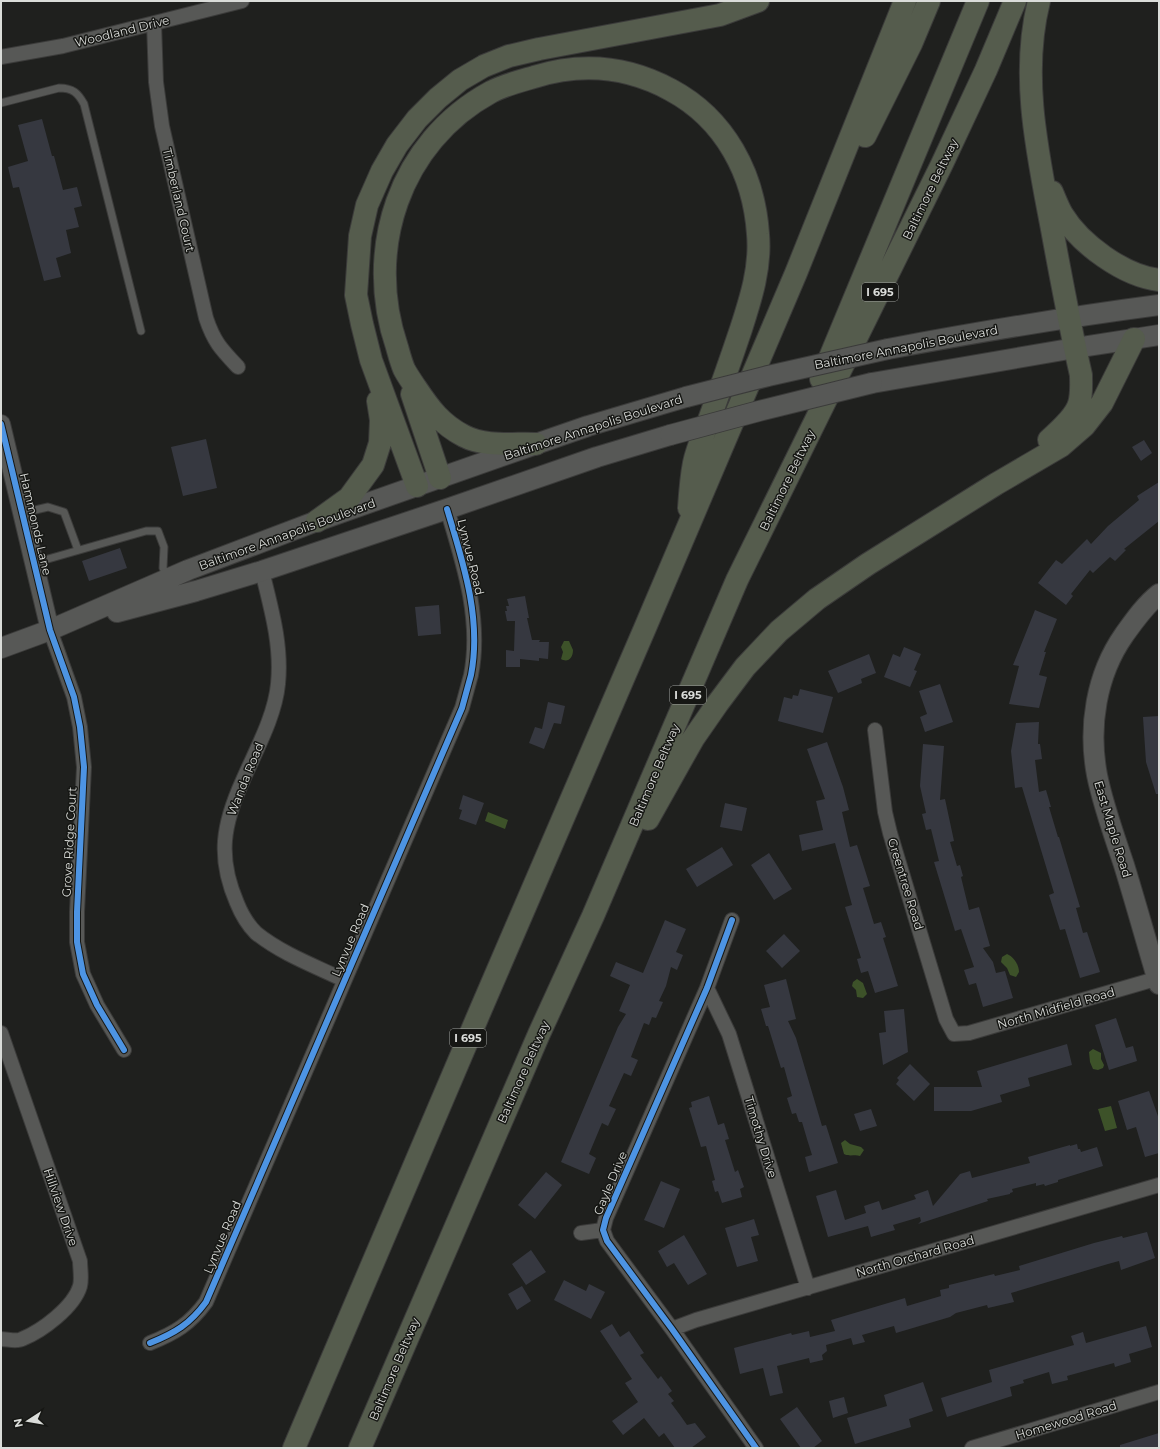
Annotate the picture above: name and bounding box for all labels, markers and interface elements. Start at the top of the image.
street label: Woodland Drive [73,12,171,50]
street label: Baltimore Beltway [899,136,961,242]
street label: Timberland Court [160,147,198,254]
road number: I 695 [862,283,898,301]
street label: Baltimore Annapolis Boulevard [813,322,999,372]
street label: Baltimore Annapolis Boulevard [502,391,684,463]
street label: Baltimore Beltway [756,427,818,533]
street label: Hammonds Lane [17,471,55,577]
street label: Baltimore Annapolis Boulevard [197,495,377,573]
street label: Lynvue Road [454,517,488,597]
road number: I 695 [670,686,706,704]
street label: Baltimore Beltway [626,721,683,829]
street label: Wanda Road [224,740,266,818]
street label: East Maple Road [1091,779,1135,879]
street label: Grove Ridge Court [59,786,79,897]
street label: Greentree Road [885,836,927,932]
street label: Lynvue Road [328,901,372,979]
street label: North Midfield Road [996,984,1116,1032]
street label: Baltimore Beltway [494,1018,553,1126]
road number: I 695 [450,1029,486,1047]
street label: Timothy Drive [742,1095,780,1179]
street label: Gayle Drive [590,1149,630,1217]
street label: Hillview Drive [41,1166,81,1248]
street label: Lynvue Road [200,1198,244,1276]
street label: North Orchard Road [854,1232,976,1280]
street label: Baltimore Beltway [366,1315,423,1423]
street label: Homewood Road [1013,1397,1119,1443]
north arrow [8,1401,48,1441]
text: N [10,1417,26,1429]

